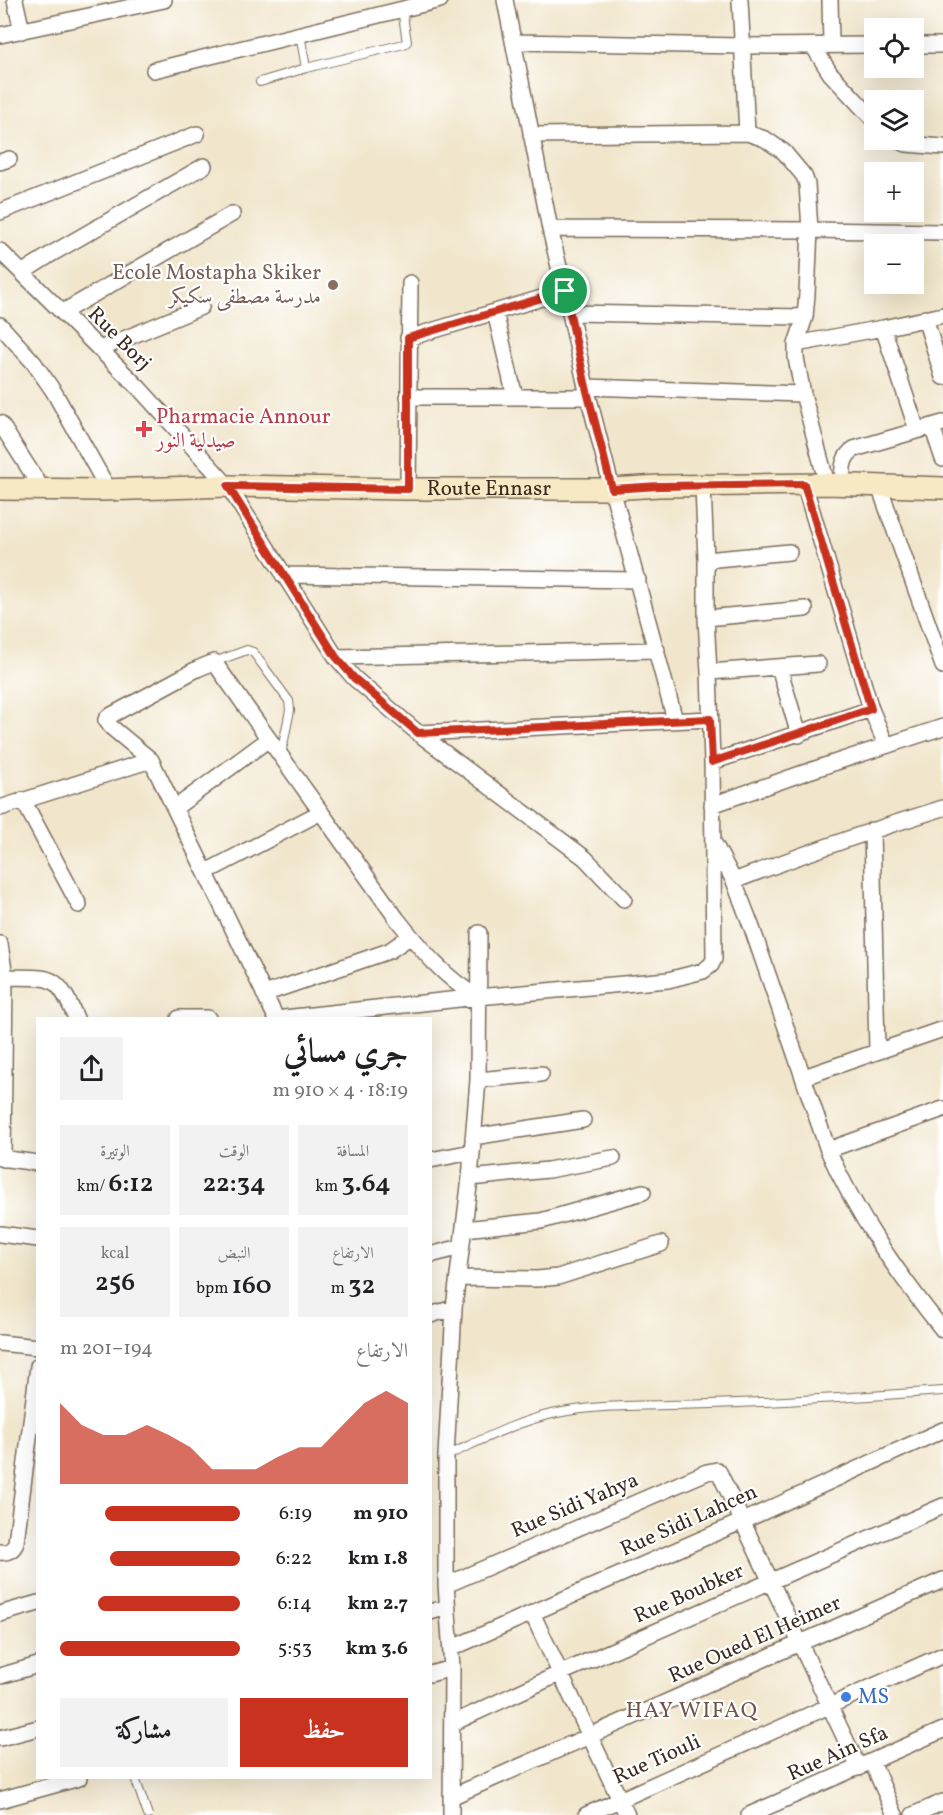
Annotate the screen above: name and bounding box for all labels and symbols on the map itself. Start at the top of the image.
place label: Ecole Mostapha Skiker مدرسة مصطفى سكيكر [112,259,321,312]
pin [539,265,590,316]
marker: Ecole Mostapha Skiker مدرسة مصطفى سكيكر [326,278,340,292]
street label: Rue Borj [81,301,157,377]
place label: Pharmacie Annour صيدلية النور [154,403,331,456]
marker: Pharmacie Annour صيدلية النور [137,422,151,436]
street label: Route Ennasr [427,475,551,504]
street label: Rue Sidi Yahya [507,1466,643,1546]
street label: Rue Sidi Lahcen [616,1478,762,1564]
street label: Rue Boubker [629,1557,749,1631]
street label: Rue Oued El Heimer [664,1589,846,1691]
place label: MS [858,1683,889,1712]
marker: MS [839,1690,853,1704]
district label: HAY WIFAQ [626,1696,758,1727]
street label: Rue Ain Sfa [783,1719,893,1789]
street label: Rue Tiouli [609,1728,705,1792]

